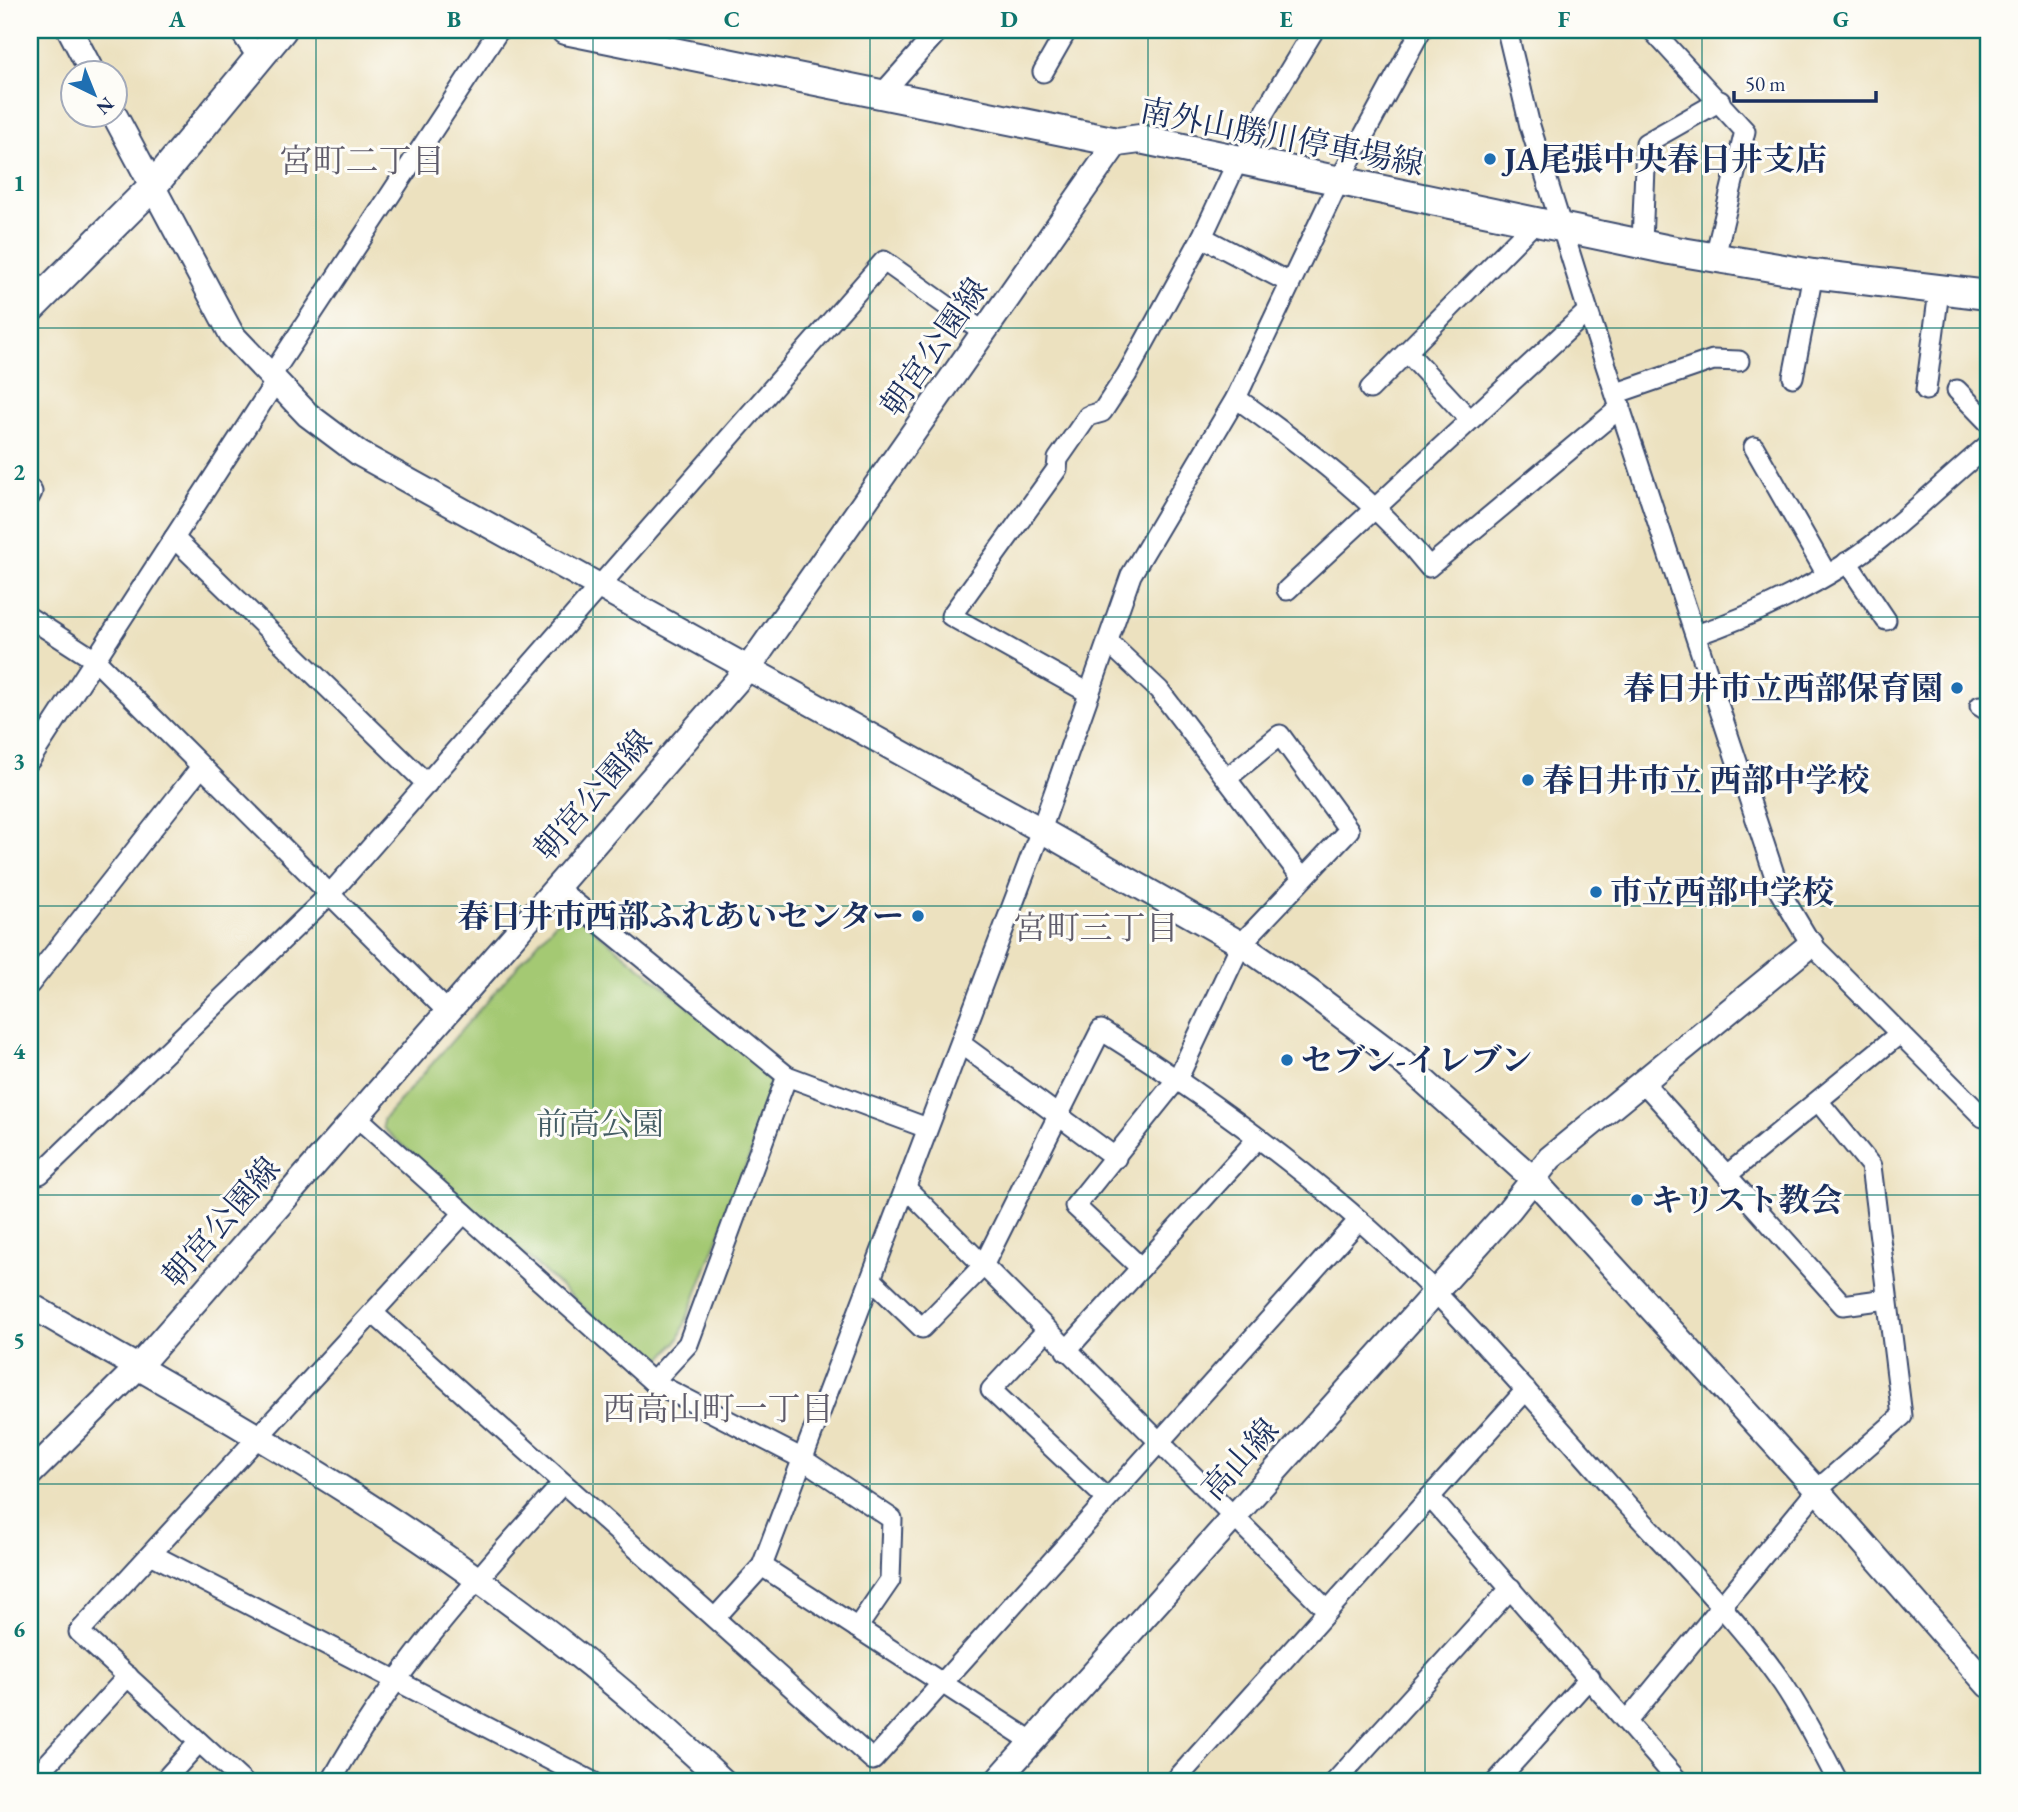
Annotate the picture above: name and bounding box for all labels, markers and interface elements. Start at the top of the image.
text: A [168,4,186,34]
text: B [447,4,461,34]
text: C [724,4,740,34]
text: D [1000,4,1018,34]
text: E [1279,4,1293,34]
text: F [1558,4,1571,34]
text: G [1833,4,1849,34]
north arrow [60,60,130,130]
scale bar [1734,60,1876,104]
text: 50 m [1745,70,1786,97]
street label: 南外山勝川停車場線 [1137,89,1427,185]
text: N [91,92,119,121]
place label: JA尾張中央春日井支店 [1501,138,1827,180]
district label: 宮町二丁目 [280,139,445,182]
marker: JA尾張中央春日井支店 [1482,151,1498,167]
text: 1 [13,168,25,198]
street label: 朝宮公園線 [871,269,997,425]
text: 2 [13,457,25,487]
place label: 春日井市立西部保育園 [1623,667,1943,709]
marker: 春日井市立西部保育園 [1949,680,1965,696]
street label: 朝宮公園線 [525,721,661,869]
text: 3 [13,746,25,776]
place label: 春日井市立 西部中学校 [1542,759,1870,801]
marker: 春日井市立 西部中学校 [1520,772,1536,788]
place label: 市立西部中学校 [1610,871,1834,913]
marker: 市立西部中学校 [1588,884,1604,900]
place label: 春日井市西部ふれあいセンター [457,895,904,937]
district label: 宮町三丁目 [1014,906,1179,949]
marker: 春日井市西部ふれあいセンター [910,908,926,924]
text: 4 [13,1036,26,1066]
place label: セブン-イレブン [1301,1039,1533,1081]
marker: セブン-イレブン [1279,1052,1295,1068]
park label: 前高公園 [536,1103,664,1145]
street label: 朝宮公園線 [153,1148,289,1296]
place label: キリスト教会 [1651,1179,1842,1221]
marker: キリスト教会 [1629,1192,1645,1208]
text: 5 [13,1325,25,1355]
district label: 西高山町一丁目 [603,1387,834,1430]
street label: 高山線 [1192,1409,1288,1509]
text: 6 [13,1614,25,1644]

